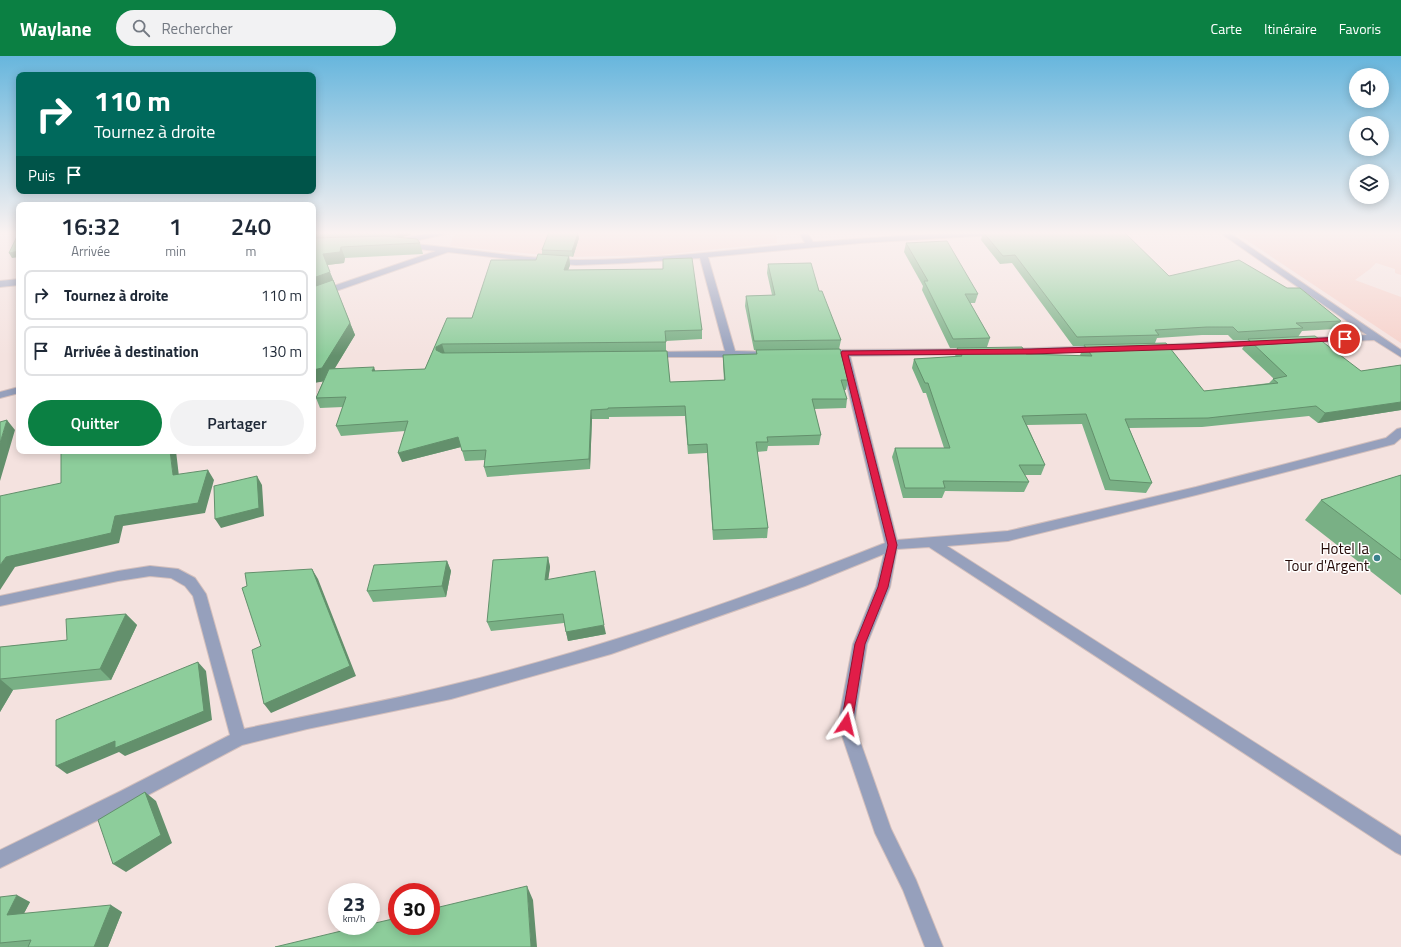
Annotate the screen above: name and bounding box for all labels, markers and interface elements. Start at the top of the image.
search box [116,10,396,46]
text: Waylane [20,14,92,43]
icon: search [130,17,152,39]
text: Rechercher [162,17,233,40]
text: Carte [1211,18,1242,39]
text: Itinéraire [1264,18,1317,39]
text: Favoris [1339,18,1381,39]
map controls [1349,68,1389,204]
button: sound [1349,68,1389,108]
text: 110 m [94,79,171,122]
icon: right [28,88,80,140]
button: search [1349,116,1389,156]
text: Tournez à droite [94,118,215,145]
text: Puis [28,164,55,187]
icon: arrive [63,164,85,186]
button: layers [1349,164,1389,204]
text: 16:32 [61,208,120,244]
text: 1 [169,208,182,244]
text: 240 [231,208,271,244]
text: Arrivée [71,241,110,261]
text: min [165,241,186,261]
text: m [246,241,256,261]
icon: right [30,284,52,306]
text: Tournez à droite [64,284,169,307]
text: 110 m [261,284,302,307]
pin [1328,322,1362,356]
icon: arrive [1334,328,1356,350]
icon: arrive [30,340,52,362]
text: Arrivée à destination [64,340,199,363]
text: 130 m [261,340,302,363]
button: Quitter [28,400,162,446]
button: Partager [170,400,304,446]
place label: Hotel la Tour d'Argent [1285,537,1370,577]
marker: Hotel la Tour d'Argent [1372,553,1382,563]
position arrow [825,703,867,745]
speed limit sign: 30 [388,883,440,935]
text: 23 [343,888,365,919]
text: km/h [343,911,365,926]

